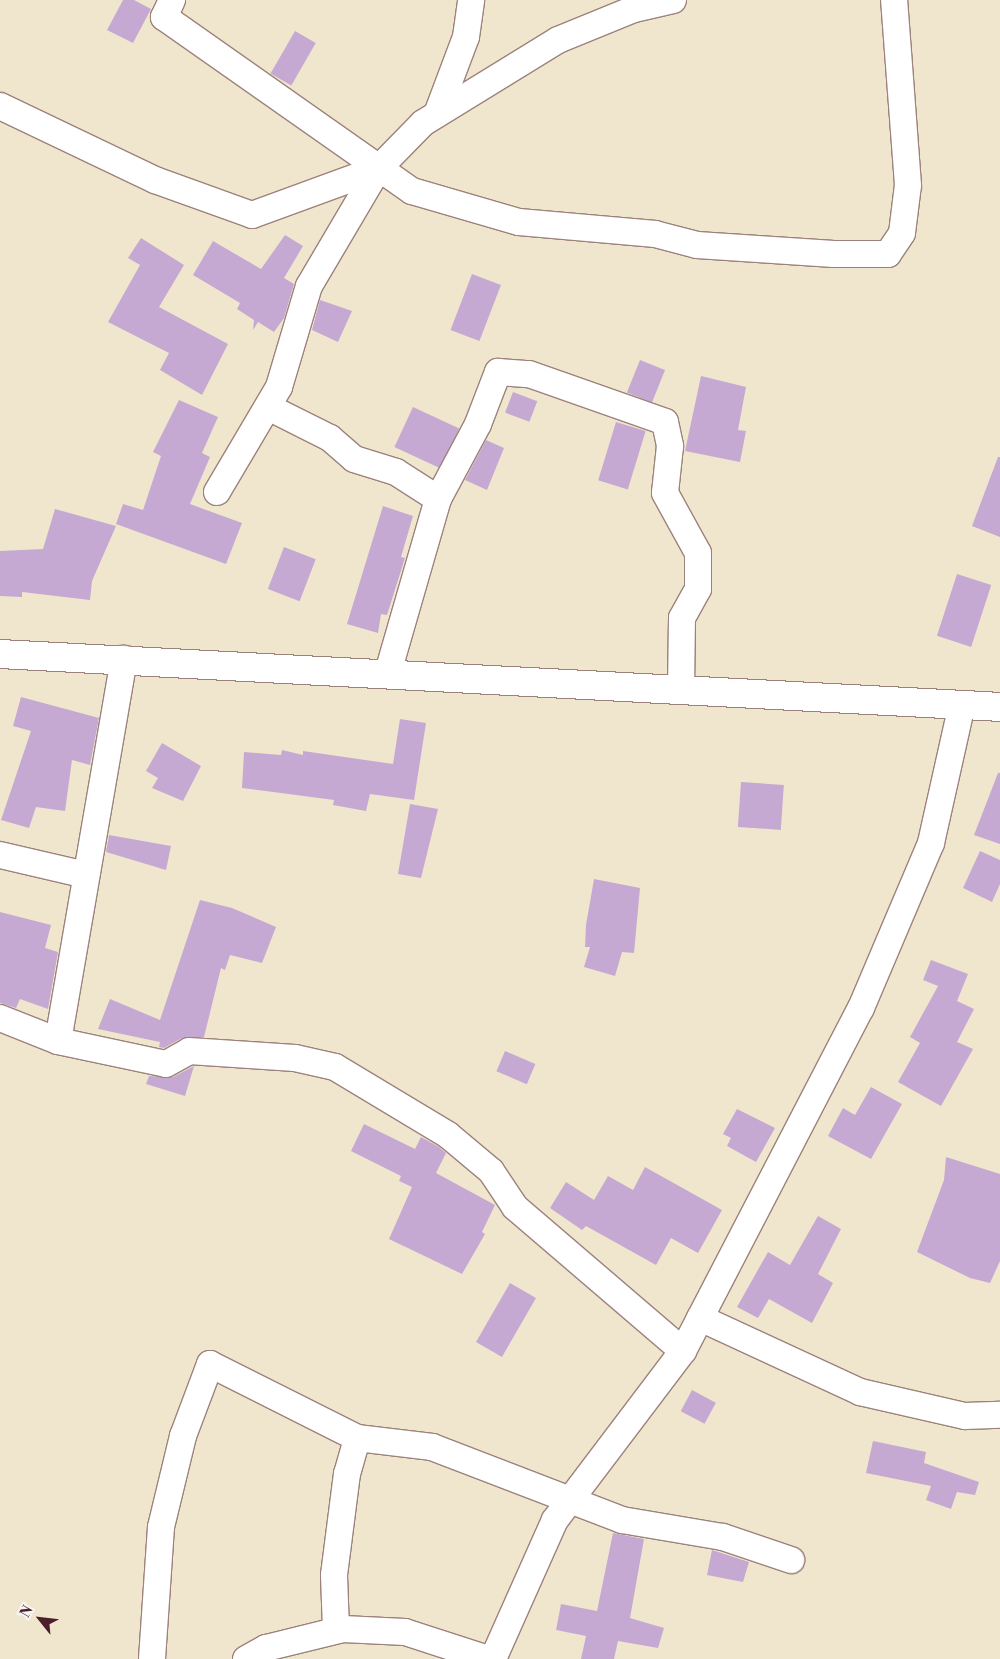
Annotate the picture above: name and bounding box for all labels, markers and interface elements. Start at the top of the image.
north arrow [15,1594,65,1644]
text: N [16,1603,37,1621]

